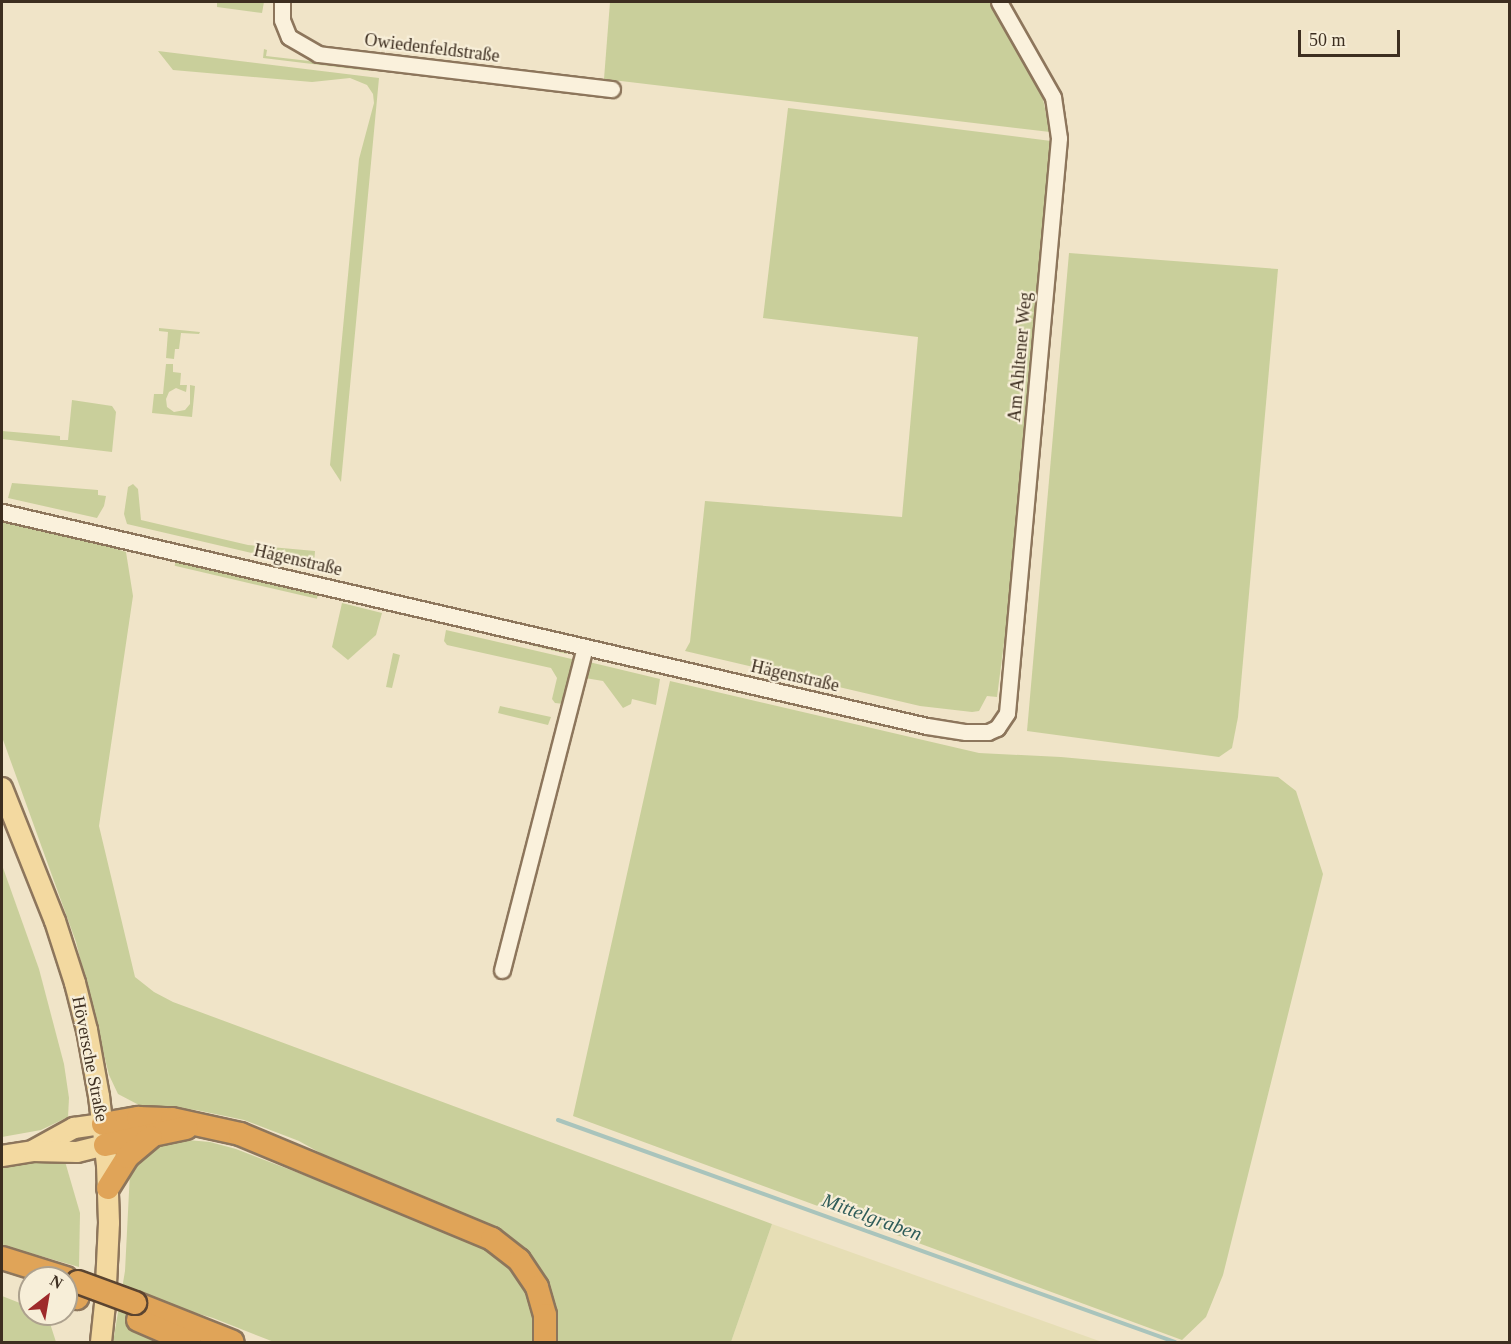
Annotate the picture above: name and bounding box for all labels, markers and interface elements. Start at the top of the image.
scale bar [1301,18,1403,56]
street label: Owiedenfeldstraße [363,29,501,67]
text: 50 m [1309,30,1346,50]
street label: Am Ahltener Weg [1004,291,1036,423]
street label: Hägenstraße [252,539,344,581]
street label: Hägenstraße [749,655,841,697]
street label: Höversche Straße [67,994,113,1124]
water label: Mittelgraben [819,1188,925,1246]
north arrow [18,1266,78,1326]
text: N [47,1272,66,1292]

